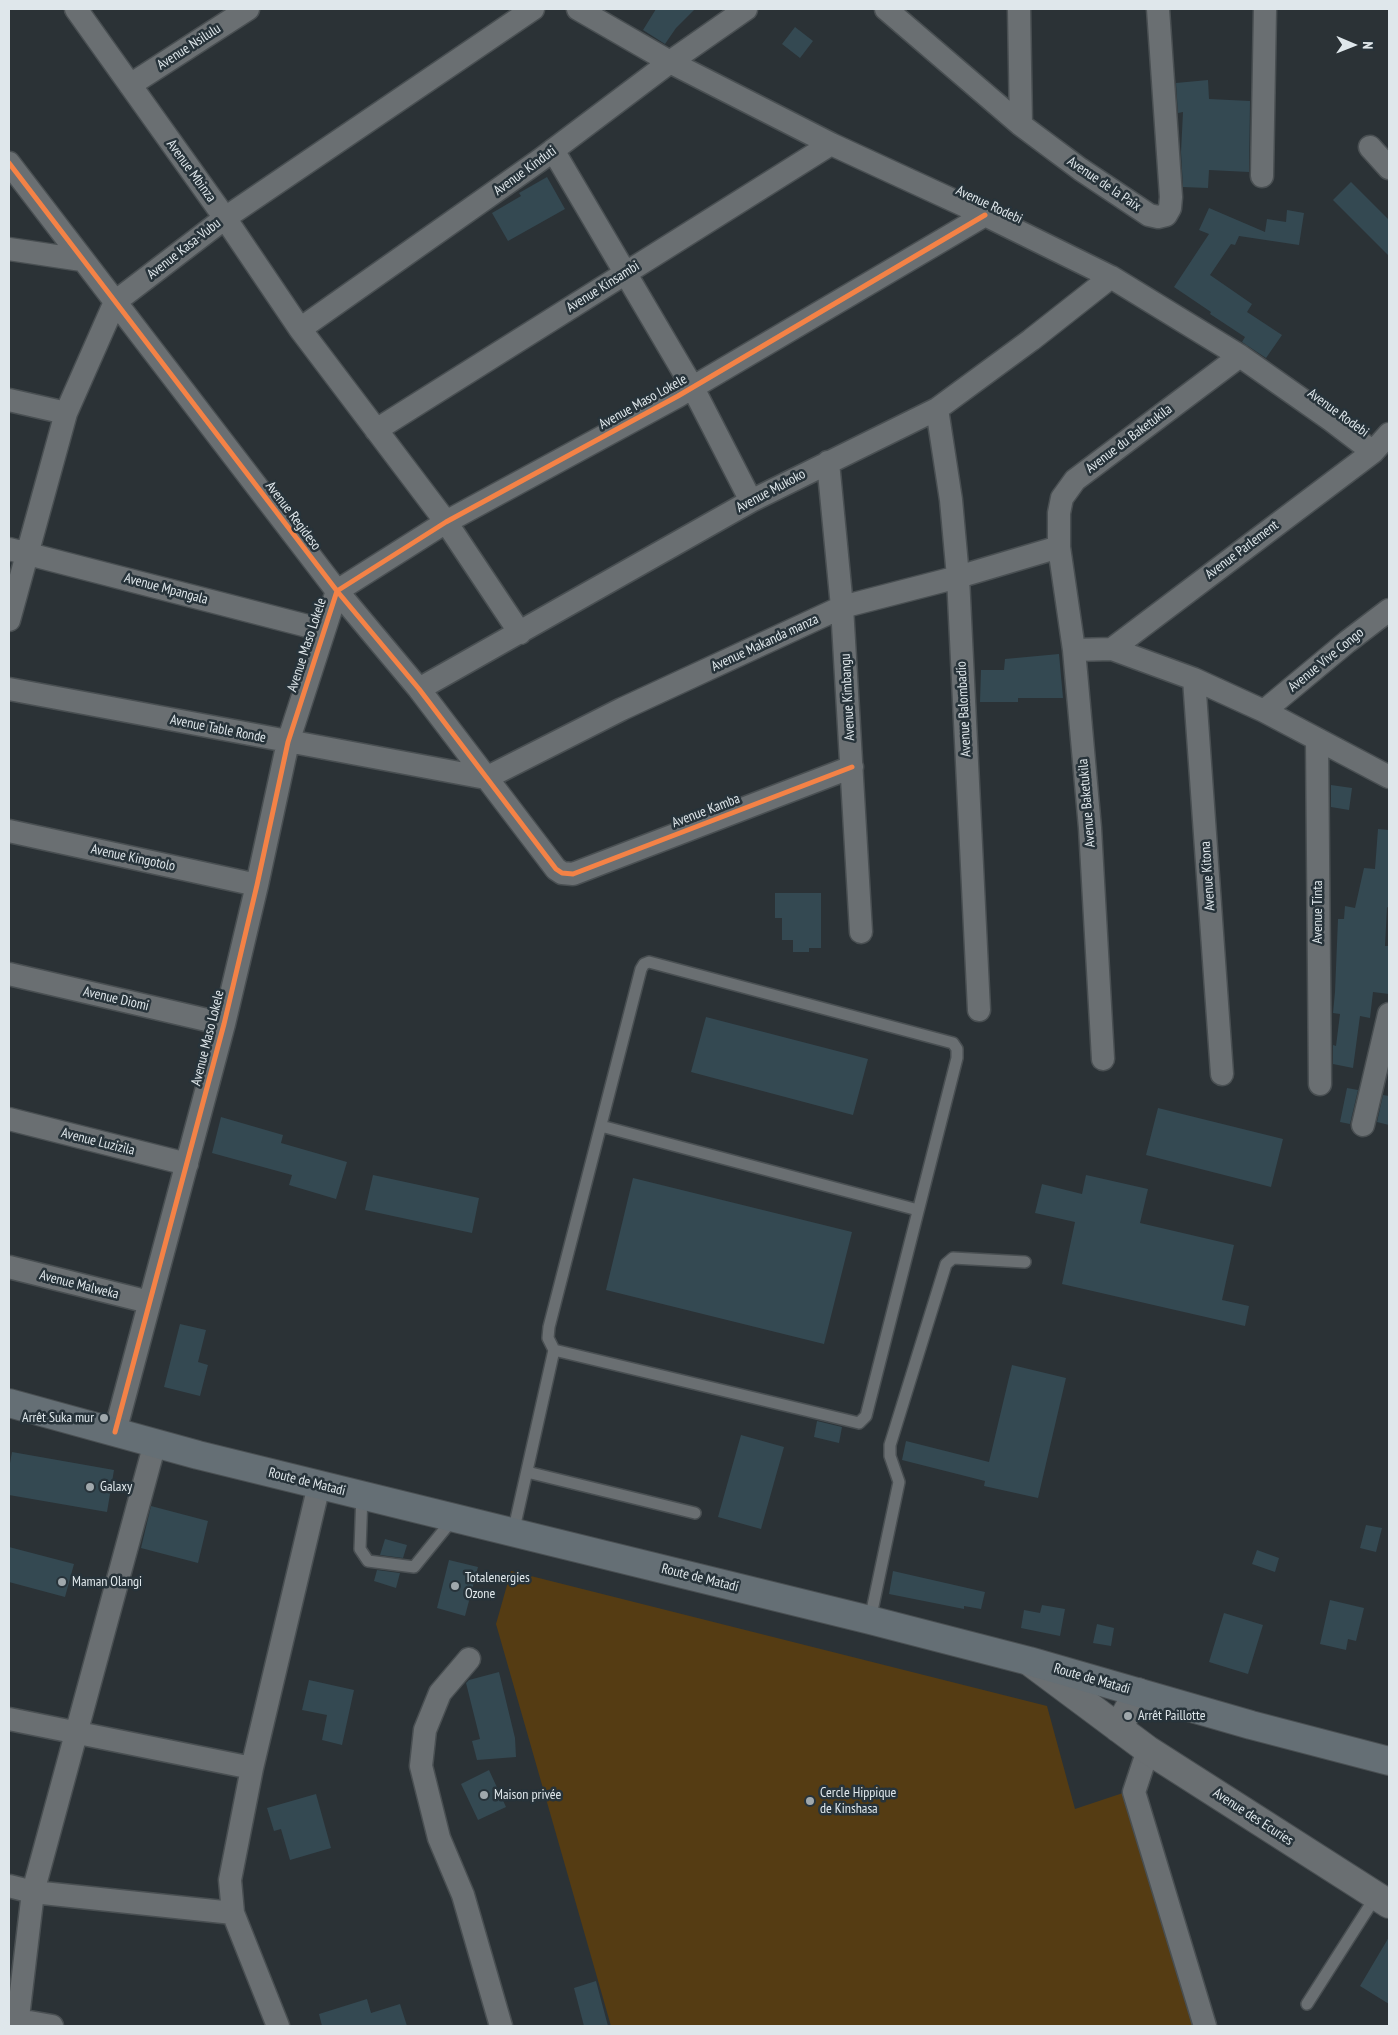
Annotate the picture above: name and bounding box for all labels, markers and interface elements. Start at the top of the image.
street label: Avenue Nsilulu [154,20,224,74]
north arrow [1328,20,1378,70]
text: N [1359,41,1377,49]
street label: Avenue Mbinza [163,136,219,206]
street label: Avenue Kinduti [490,143,560,199]
street label: Avenue de la Paix [1064,153,1144,215]
street label: Avenue Rodebi [953,182,1025,228]
street label: Avenue Kasa-Vubu [144,215,224,283]
street label: Avenue Kinsambi [563,258,643,316]
street label: Avenue Maso Lokele [596,371,690,433]
street label: Avenue Rodebi [1304,385,1372,441]
street label: Avenue du Baketukila [1082,401,1176,477]
street label: Avenue Mukoko [733,466,809,516]
street label: Avenue Regideso [262,478,324,554]
street label: Avenue Parlement [1202,517,1282,583]
street label: Avenue Mpangala [122,570,210,608]
street label: Avenue Maso Lokele [284,596,330,694]
street label: Avenue Makanda manza [709,611,821,675]
street label: Avenue Vive Congo [1285,624,1367,696]
street label: Avenue Kimbangu [837,653,859,741]
street label: Avenue Balombadio [953,661,975,757]
street label: Avenue Table Ronde [169,711,267,747]
street label: Avenue Baketukila [1075,758,1099,848]
street label: Avenue Kamba [670,790,742,832]
street label: Avenue Kingotolo [89,841,177,875]
street label: Avenue Kitona [1197,841,1219,911]
street label: Avenue Tinta [1310,880,1326,944]
street label: Avenue Diomi [81,983,151,1015]
street label: Avenue Maso Lokele [188,988,228,1088]
street label: Avenue Luzizila [60,1125,136,1159]
street label: Avenue Malweka [38,1267,120,1303]
place label: Arrêt Suka mur [22,1410,94,1426]
marker: Arrêt Suka mur [98,1412,110,1424]
street label: Route de Matadi [267,1464,347,1500]
place label: Galaxy [100,1479,132,1495]
marker: Galaxy [84,1481,96,1493]
street label: Route de Matadi [660,1560,740,1596]
place label: Totalenergies Ozone [465,1570,530,1602]
place label: Maman Olangi [72,1574,142,1590]
marker: Maman Olangi [56,1576,68,1588]
marker: Totalenergies Ozone [449,1580,461,1592]
street label: Route de Matadi [1052,1660,1132,1698]
place label: Arrêt Paillotte [1138,1708,1205,1724]
marker: Arrêt Paillotte [1122,1710,1134,1722]
place label: Cercle Hippique de Kinshasa [820,1785,896,1818]
street label: Avenue des Ecuries [1210,1785,1296,1849]
place label: Maison privée [494,1787,561,1803]
marker: Maison privée [478,1789,490,1801]
marker: Cercle Hippique de Kinshasa [804,1795,816,1807]

